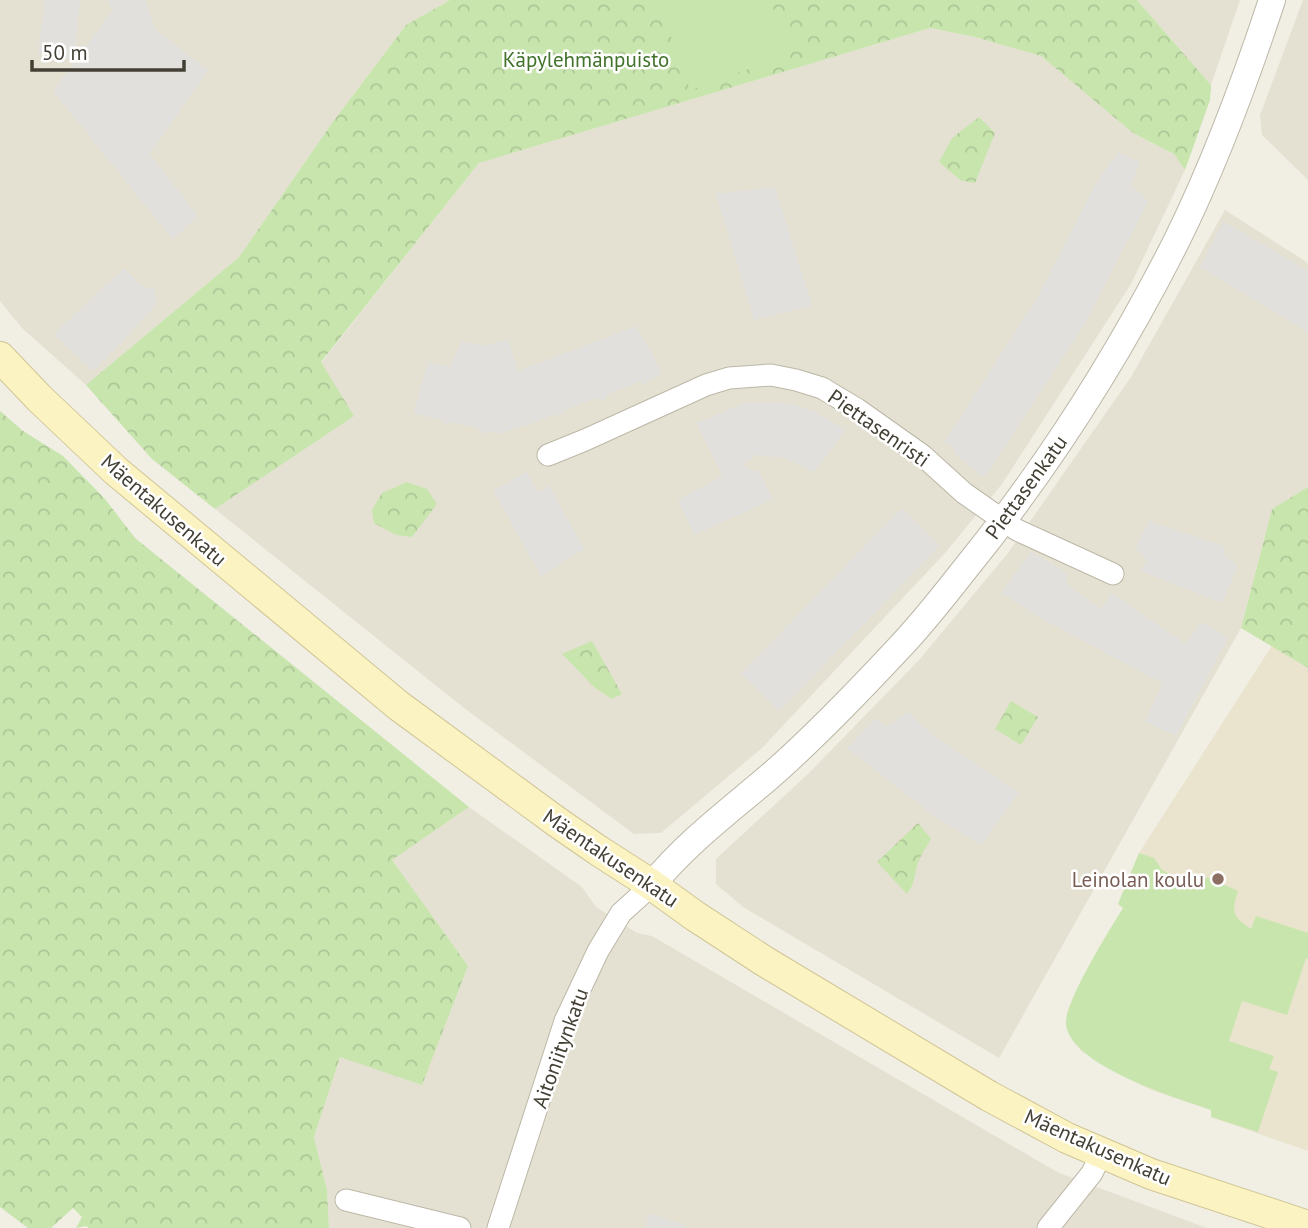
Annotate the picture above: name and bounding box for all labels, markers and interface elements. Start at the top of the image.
scale bar [32,28,184,72]
text: 50 m [42,39,88,66]
park label: Käpylehmänpuisto [503,46,669,73]
street label: Piettasenristi [823,383,935,473]
street label: Piettasenkatu [979,429,1073,545]
street label: Mäentakusenkatu [96,448,232,572]
street label: Mäentakusenkatu [538,803,684,913]
place label: Leinolan koulu [1072,866,1204,893]
marker: Leinolan koulu [1210,871,1226,887]
street label: Aitoniitynkatu [526,984,594,1112]
street label: Mäentakusenkatu [1020,1103,1176,1191]

